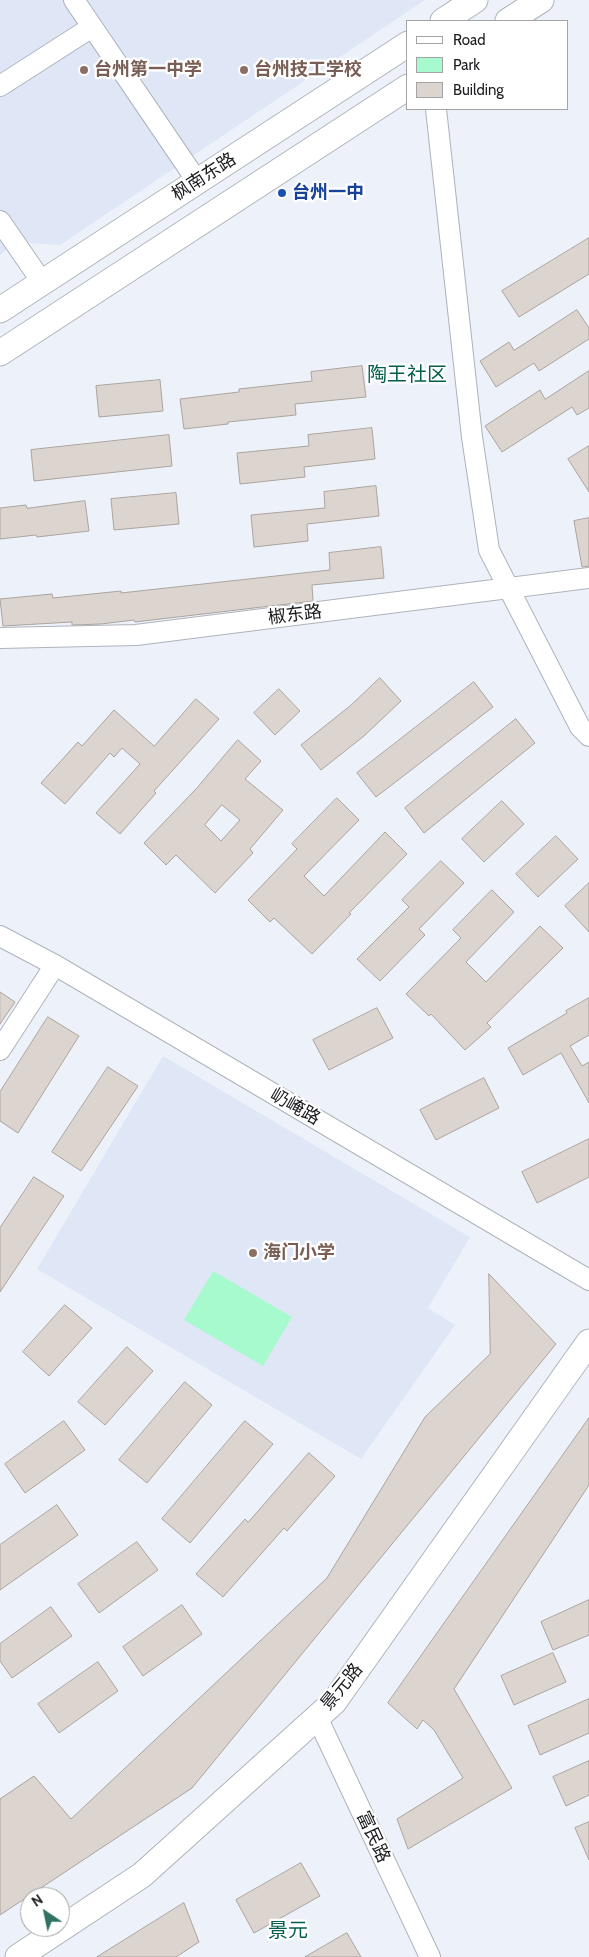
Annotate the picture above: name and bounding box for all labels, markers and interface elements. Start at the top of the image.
legend [406,20,569,110]
text: Road [453,31,486,49]
text: Park [453,56,480,74]
place label: 台州第一中学 [94,59,202,81]
place label: 台州技工学校 [254,59,362,81]
marker: 台州第一中学 [78,64,90,76]
marker: 台州技工学校 [238,64,250,76]
text: Building [453,81,504,99]
street label: 枫南东路 [168,148,240,206]
place label: 台州一中 [292,182,364,204]
marker: 台州一中 [276,187,288,199]
district label: 陶王社区 [367,363,447,387]
street label: 椒东路 [267,601,323,629]
street label: 屷崦路 [266,1084,324,1130]
place label: 海门小学 [263,1242,335,1264]
marker: 海门小学 [247,1247,259,1259]
street label: 景元路 [317,1659,367,1715]
street label: 富民路 [352,1808,394,1866]
north arrow [20,1887,70,1937]
text: N [28,1890,46,1911]
district label: 景元 [268,1919,308,1943]

